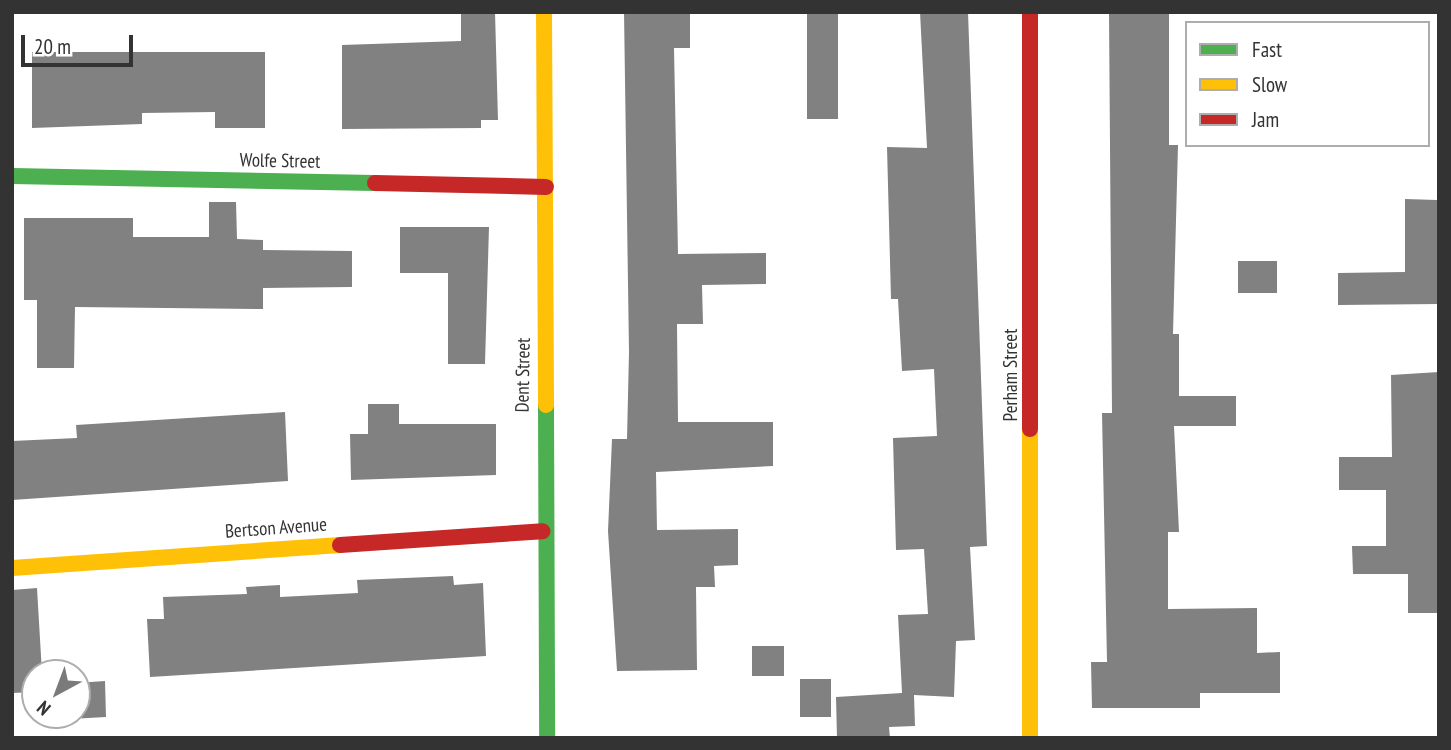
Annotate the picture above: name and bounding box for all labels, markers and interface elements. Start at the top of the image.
scale bar [24,21,136,65]
legend [1185,21,1430,147]
text: 20 m [34,33,71,60]
text: Fast [1252,36,1282,63]
text: Slow [1252,71,1287,98]
text: Jam [1252,106,1279,133]
street label: Wolfe Street [239,149,321,173]
street label: Perham Street [1000,329,1022,421]
street label: Dent Street [511,337,535,413]
street label: Bertson Avenue [224,513,328,543]
north arrow [21,659,91,729]
text: N [32,696,55,721]

